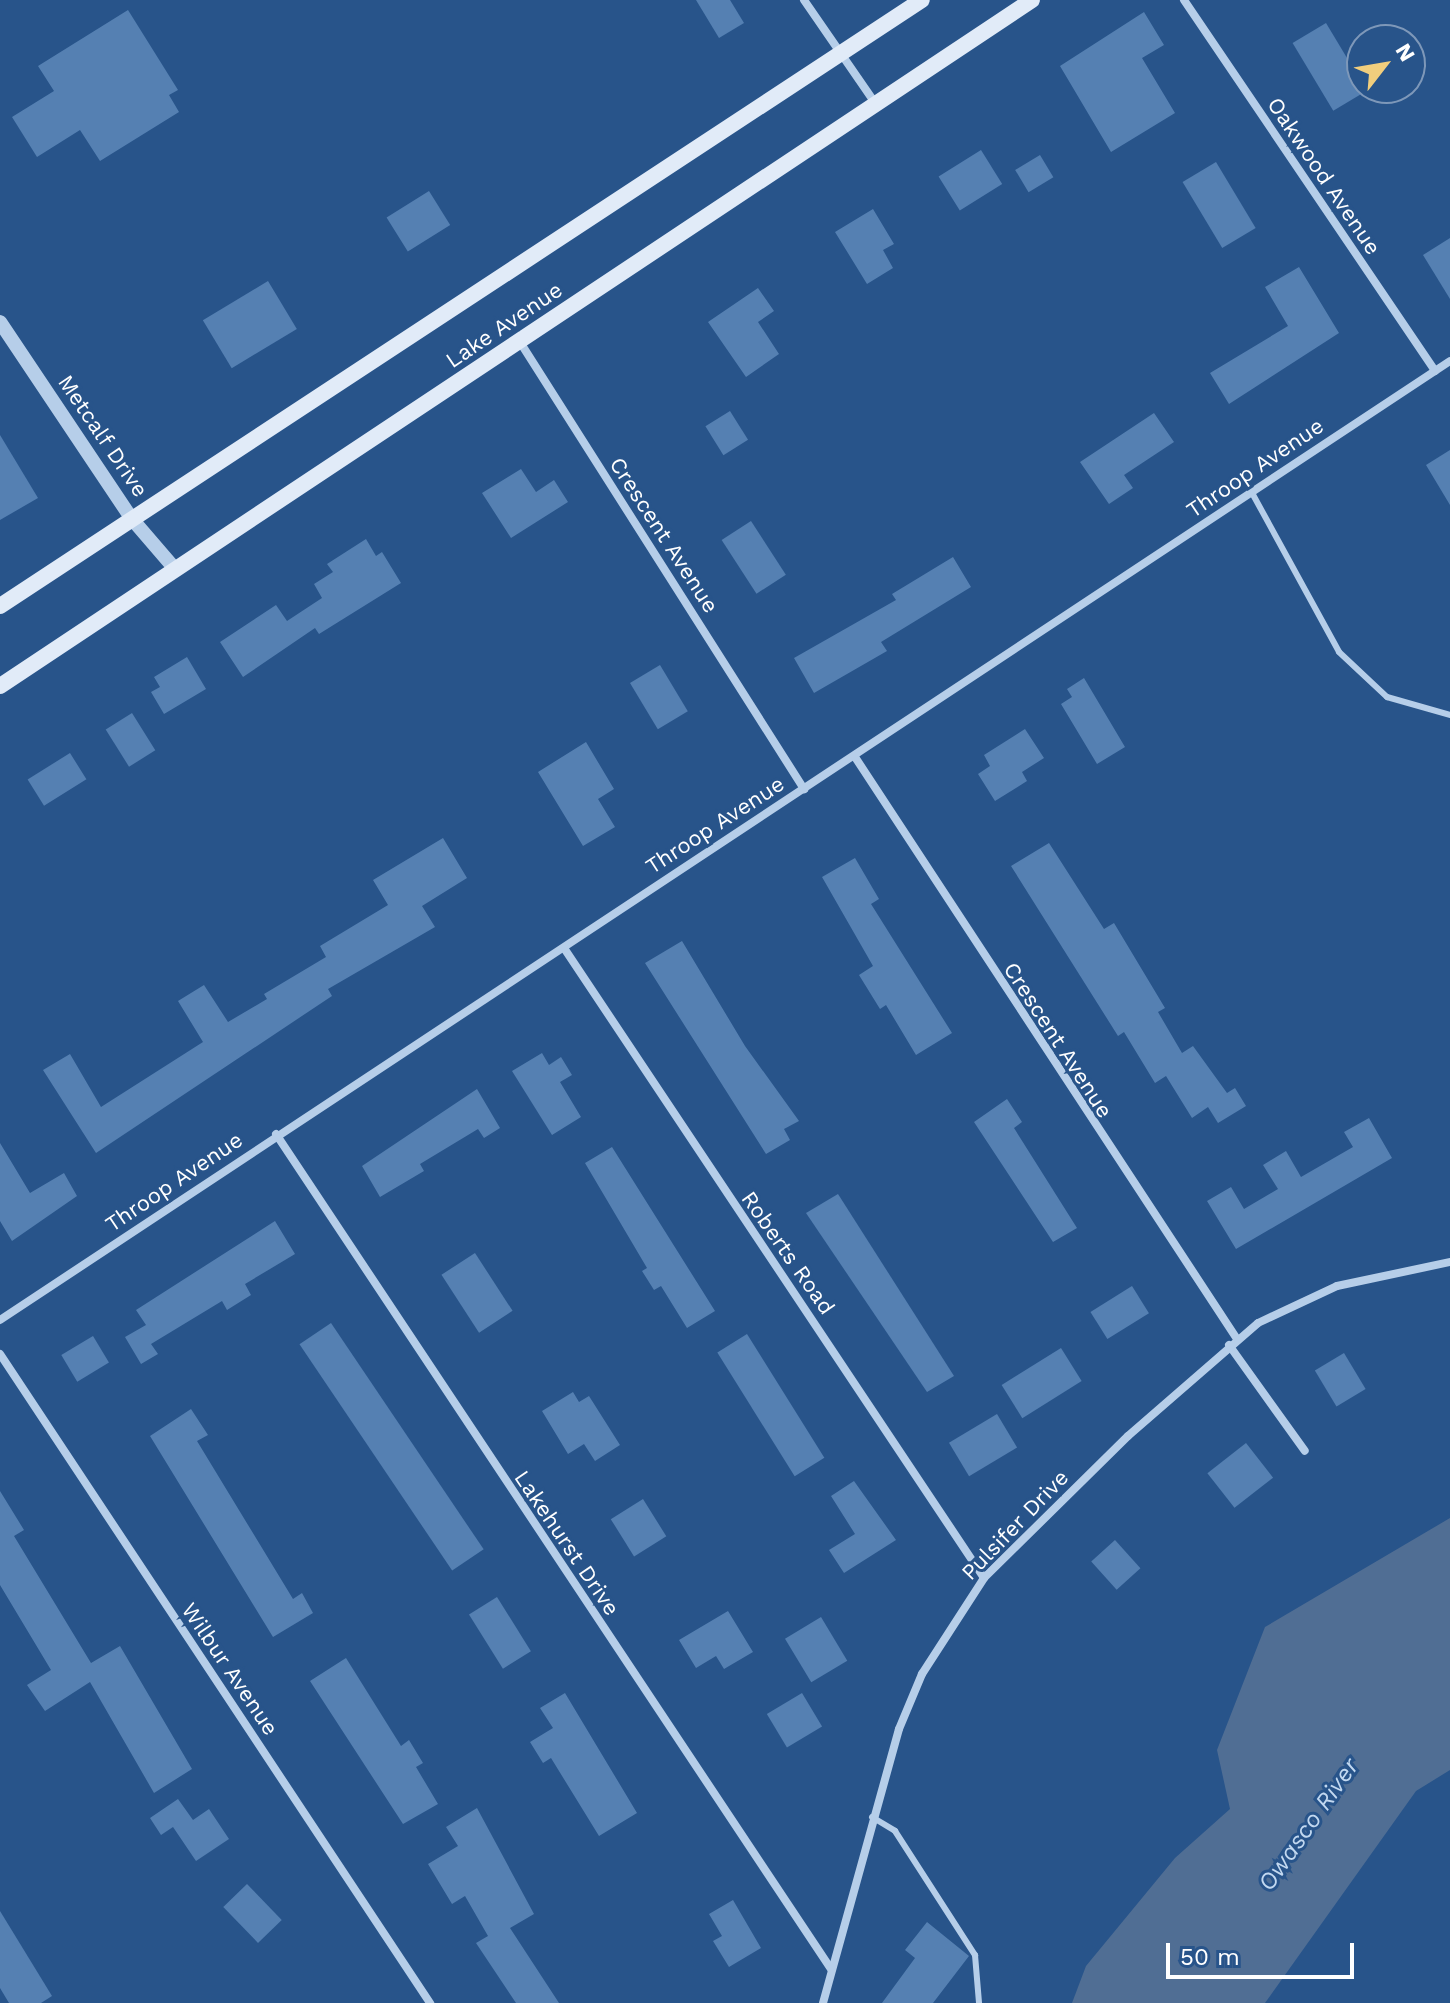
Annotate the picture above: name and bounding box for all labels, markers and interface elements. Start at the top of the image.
north arrow [1346,24,1426,104]
text: N [1390,39,1420,66]
street label: Oakwood Avenue [1261,92,1387,260]
street label: Lake Avenue [440,276,568,374]
street label: Metcalf Drive [52,370,154,502]
street label: Throop Avenue [1181,412,1329,524]
street label: Crescent Avenue [604,452,724,618]
street label: Throop Avenue [640,770,790,880]
street label: Crescent Avenue [998,957,1118,1123]
street label: Throop Avenue [100,1126,248,1238]
street label: Roberts Road [736,1186,840,1320]
street label: Pulsifer Drive [956,1464,1074,1586]
street label: Lakehurst Drive [509,1466,625,1620]
street label: Wilbur Avenue [176,1597,284,1741]
water label: Owasco River [1253,1753,1365,1897]
scale bar [1170,1927,1358,1977]
text: 50 m [1180,1943,1240,1971]

